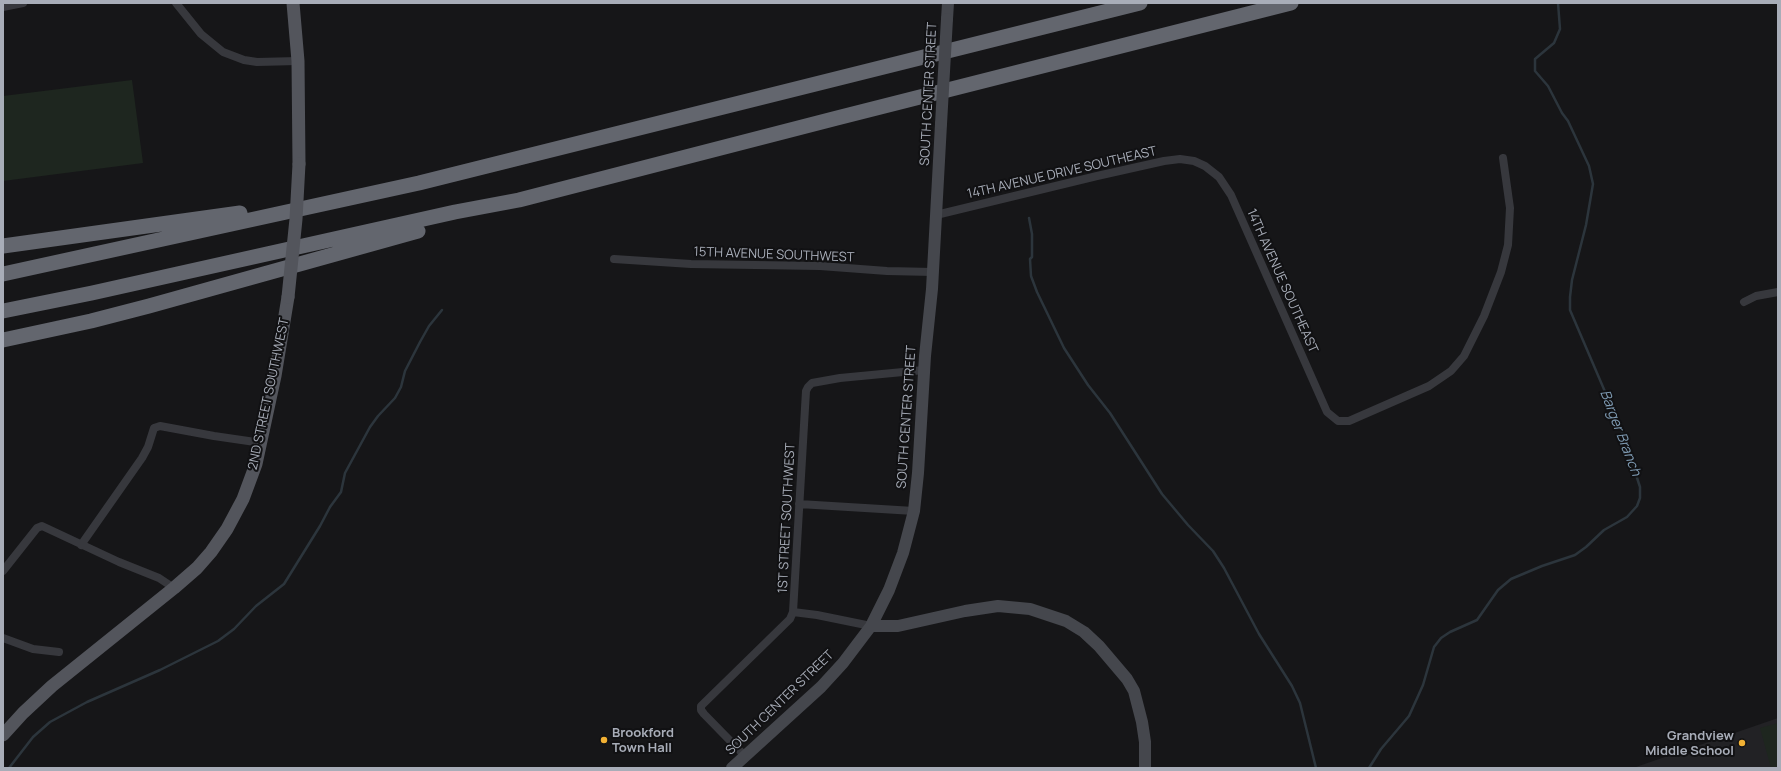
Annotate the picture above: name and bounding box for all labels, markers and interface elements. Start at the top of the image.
street label: SOUTH CENTER STREET [917,22,941,166]
street label: 14TH AVENUE DRIVE SOUTHEAST [966,144,1158,202]
street label: 14TH AVENUE SOUTHEAST [1243,206,1321,356]
street label: 15TH AVENUE SOUTHWEST [693,244,855,266]
street label: 2ND STREET SOUTHWEST [245,317,293,471]
street label: SOUTH CENTER STREET [894,345,920,489]
water label: Barger Branch [1596,388,1644,478]
street label: 1ST STREET SOUTHWEST [775,442,799,594]
street label: SOUTH CENTER STREET [723,647,837,759]
place label: Brookford Town Hall [612,725,674,756]
place label: Grandview Middle School [1645,728,1734,759]
marker: Brookford Town Hall [599,735,609,745]
marker: Grandview Middle School [1737,738,1747,748]

